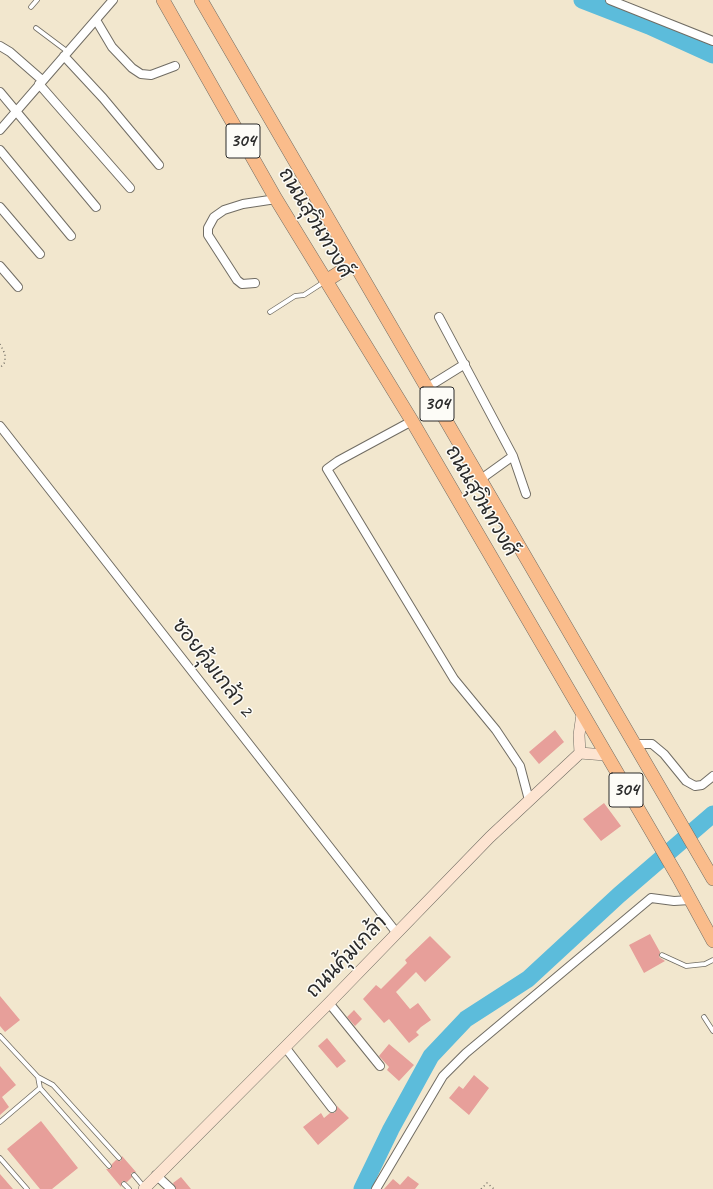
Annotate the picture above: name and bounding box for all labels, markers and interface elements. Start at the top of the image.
road number: 304 [226,124,260,158]
street label: ถนนสุวินทวงศ์ [273,164,357,282]
road number: 304 [420,387,454,421]
street label: ถนนสุวินทวงศ์ [440,441,522,561]
street label: ซอยคุ้มเกล้า 2 [166,614,258,722]
road number: 304 [609,773,643,807]
street label: ถนนคุ้มเกล้า [302,911,392,1003]

